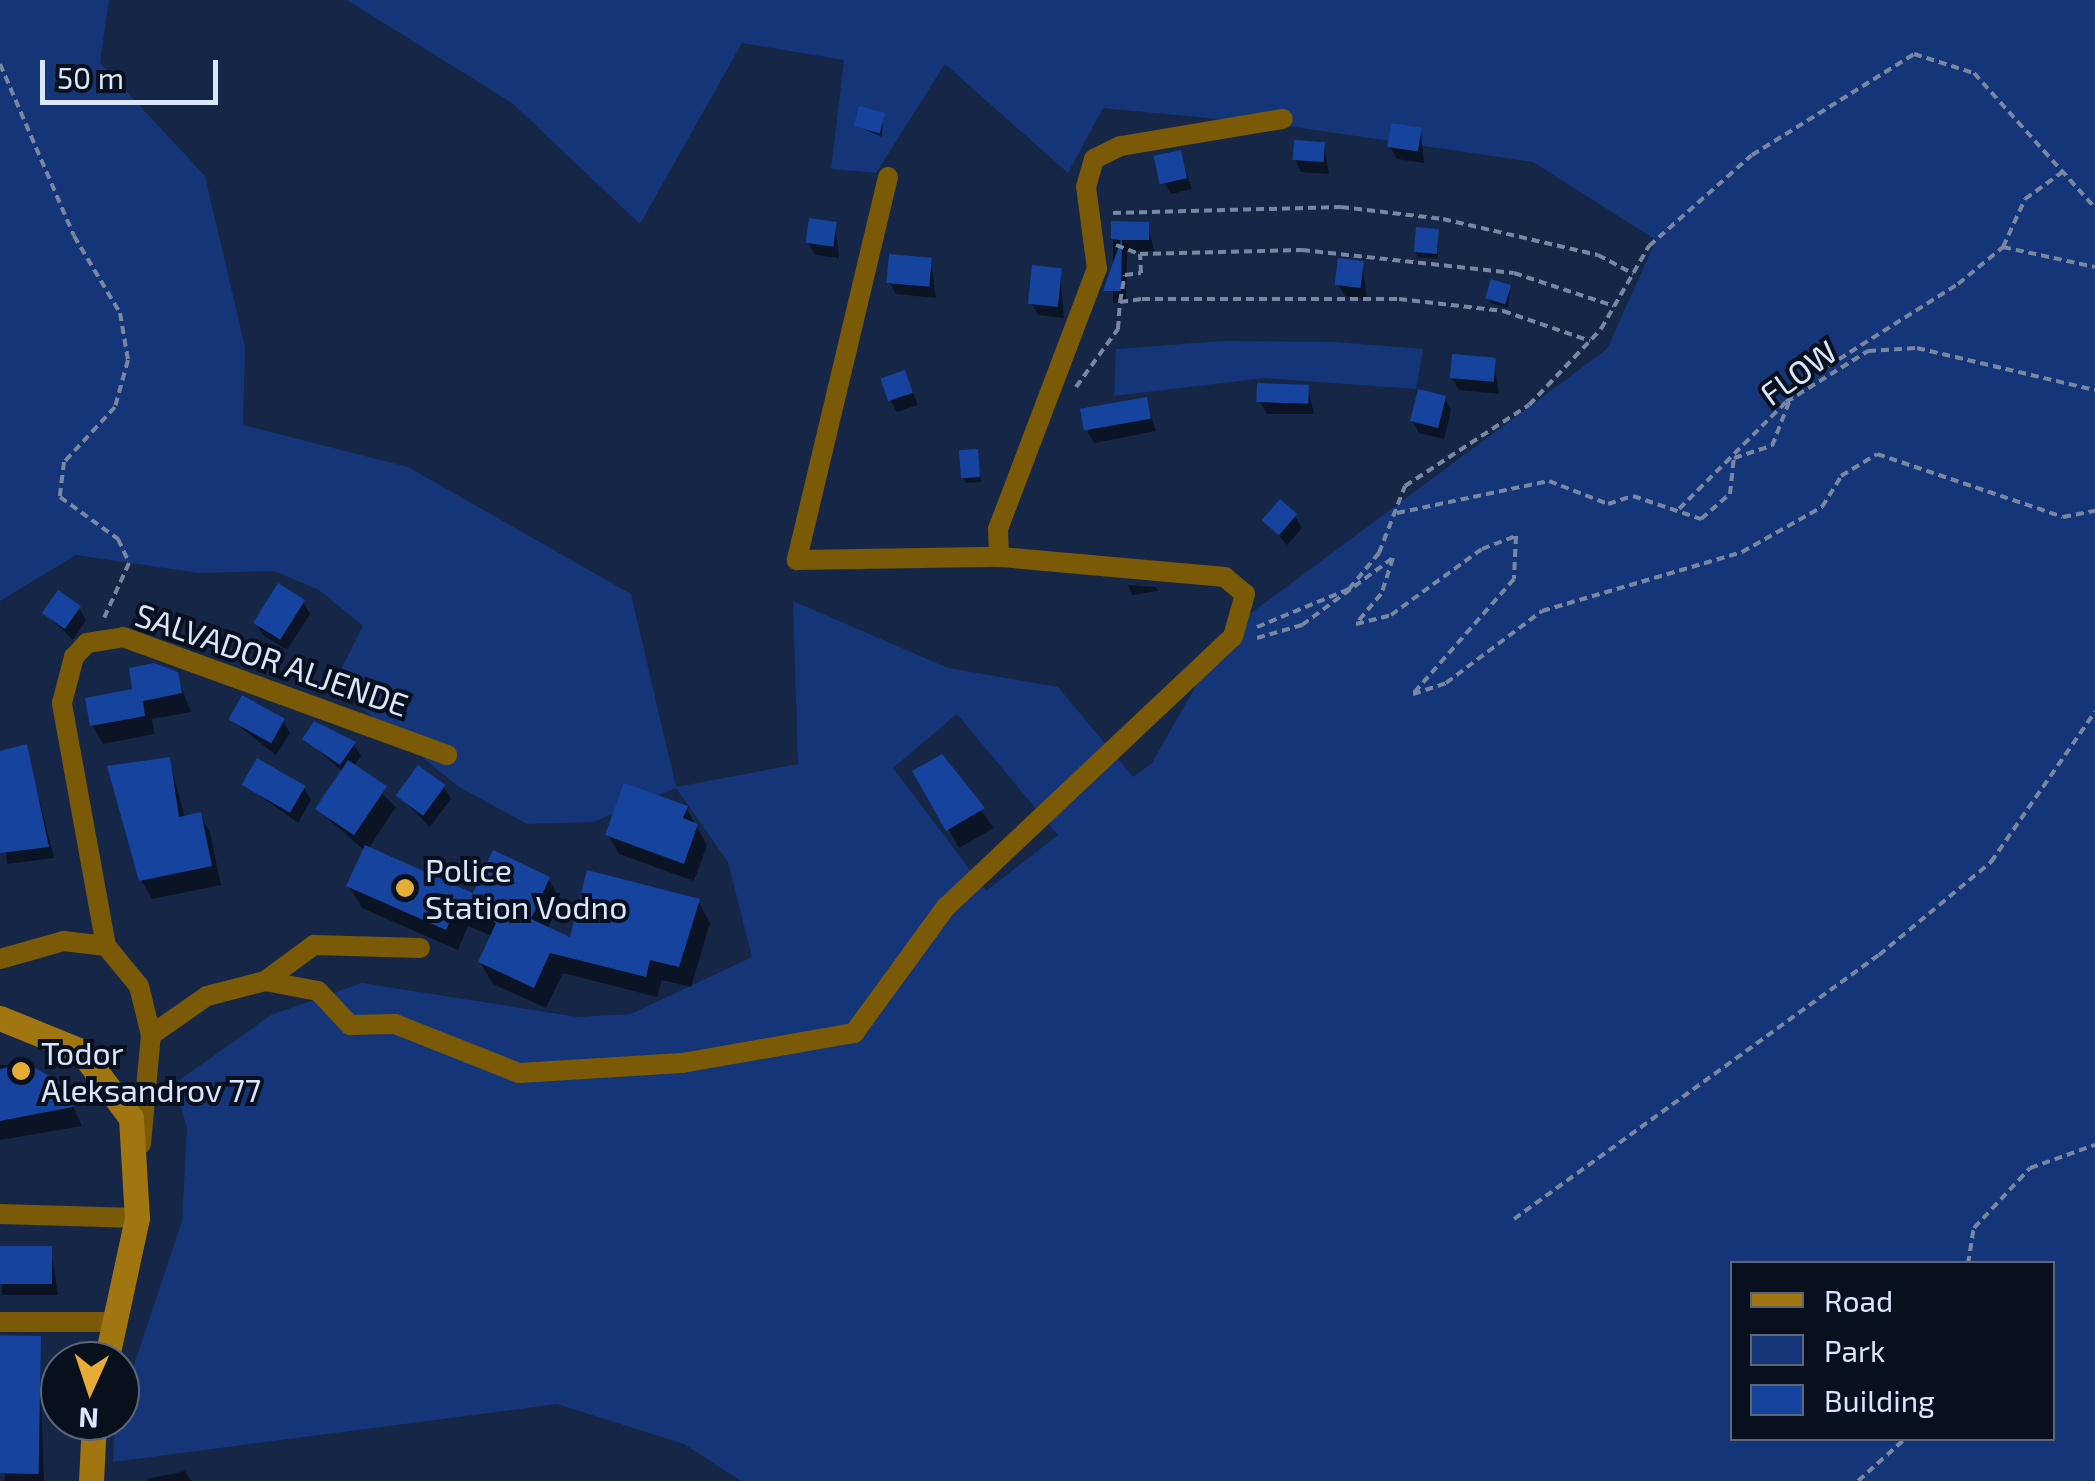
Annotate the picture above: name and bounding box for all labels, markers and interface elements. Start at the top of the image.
scale bar [45,40,222,102]
text: 50 m [57,59,124,95]
street label: FLOW [1752,332,1844,412]
street label: SALVADOR ALJENDE [130,594,414,724]
place label: Police Station Vodno [425,851,628,926]
marker: Police Station Vodno [394,877,416,899]
place label: Todor Aleksandrov 77 [41,1034,262,1109]
marker: Todor Aleksandrov 77 [10,1060,32,1082]
legend [1730,1261,2055,1441]
text: Road [1824,1282,1893,1318]
text: Park [1824,1332,1885,1368]
north arrow [40,1341,140,1441]
text: Building [1824,1382,1935,1418]
text: N [78,1401,100,1436]

